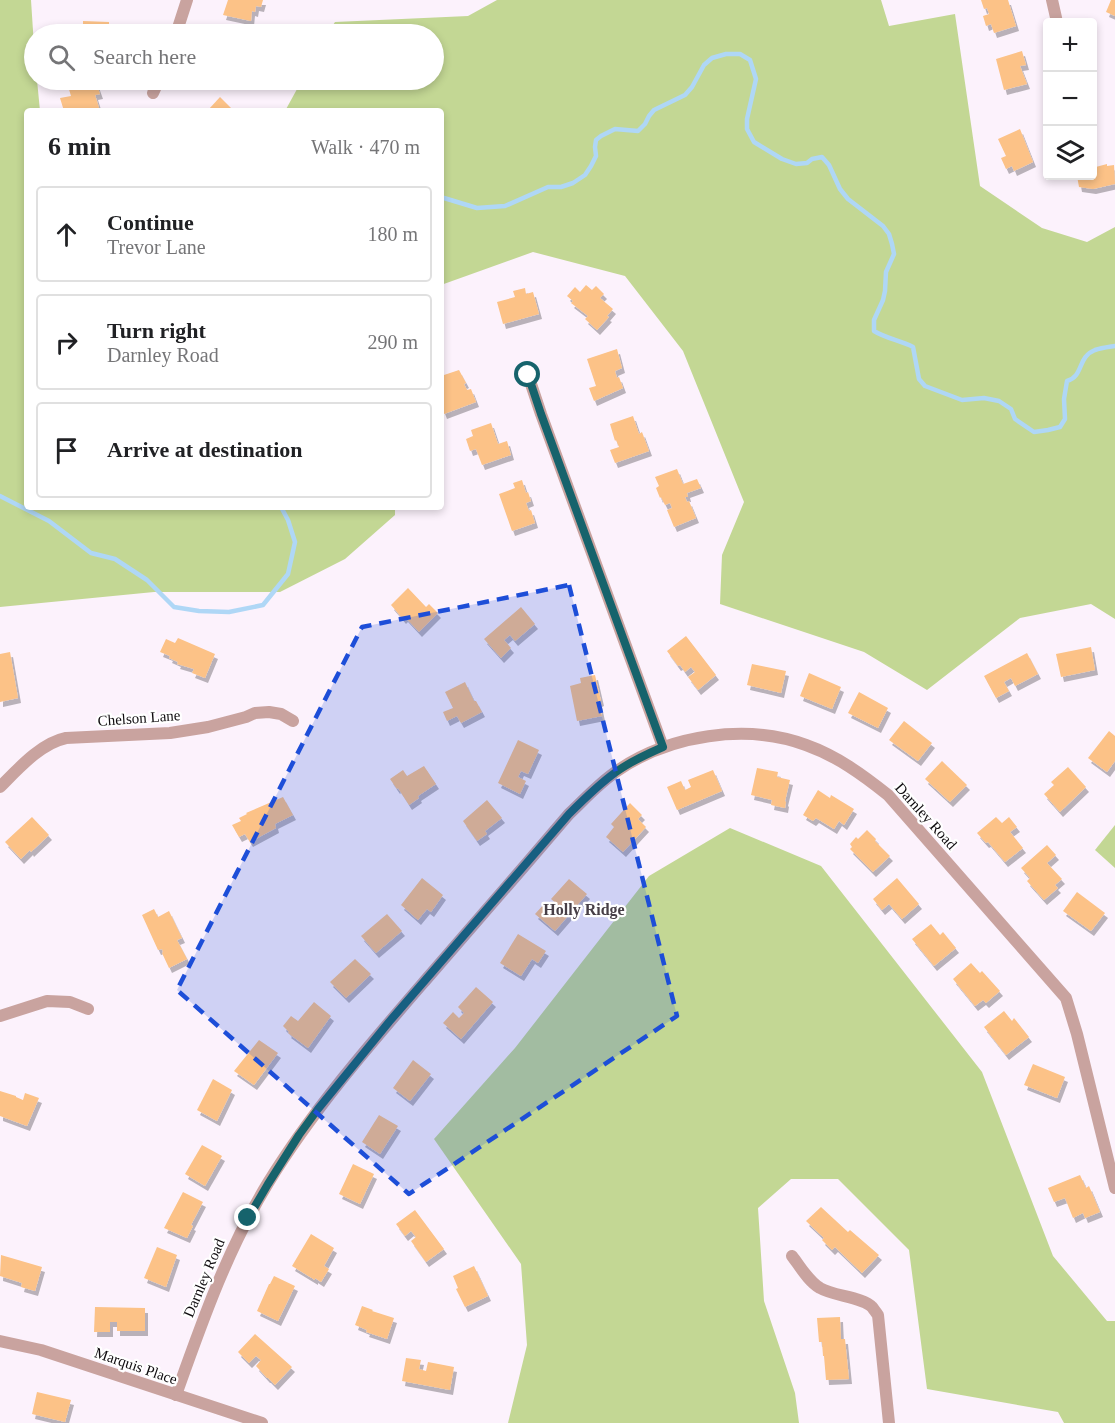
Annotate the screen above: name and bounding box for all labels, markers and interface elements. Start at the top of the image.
map controls [1043,18,1097,180]
button: + [1043,18,1097,72]
search box [24,24,444,90]
icon: search [45,41,78,74]
text: Search here [93,44,196,69]
button: − [1043,72,1097,126]
button: layers [1043,126,1097,180]
text: 6 min [48,132,111,161]
text: Walk · 470 m [311,136,420,158]
text: Continue [107,210,194,235]
icon: ahead [50,218,83,251]
text: 180 m [367,223,418,245]
text: Trevor Lane [107,236,206,258]
text: Turn right [107,318,206,343]
icon: right [50,326,83,359]
text: 290 m [367,331,418,353]
text: Darnley Road [107,344,219,366]
route start [514,361,540,387]
icon: arrive [50,434,83,467]
text: Arrive at destination [107,437,303,462]
street label: Chelson Lane [97,707,181,729]
street label: Darnley Road [892,780,960,853]
district label: Holly Ridge [543,901,625,919]
route end [234,1204,260,1230]
street label: Darnley Road [180,1236,228,1320]
street label: Marquis Place [93,1344,180,1388]

